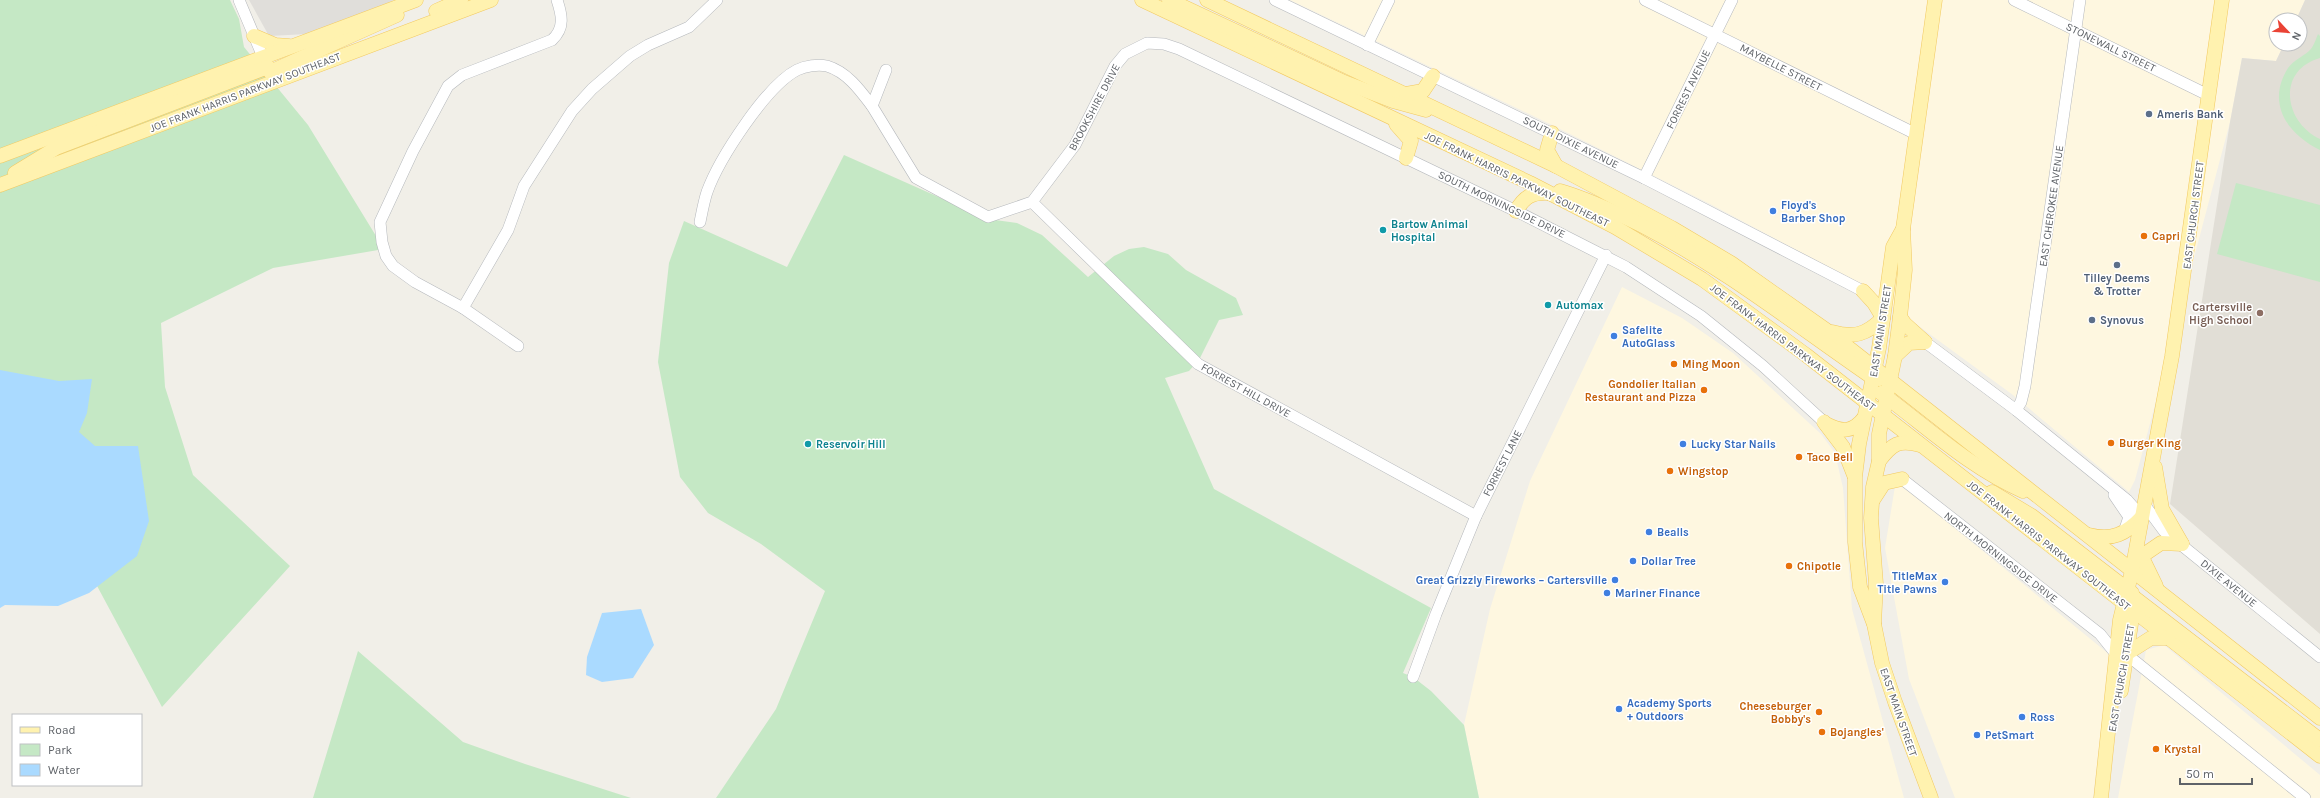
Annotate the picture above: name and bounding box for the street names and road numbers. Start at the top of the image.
street label: STONEWALL STREET [2064,20,2158,75]
street label: MAYBELLE STREET [1738,41,1824,94]
street label: FORREST AVENUE [1664,47,1713,131]
street label: JOE FRANK HARRIS PARKWAY SOUTHEAST [148,50,343,135]
street label: BROOKSHIRE DRIVE [1066,62,1123,153]
street label: SOUTH DIXIE AVENUE [1521,114,1621,171]
street label: JOE FRANK HARRIS PARKWAY SOUTHEAST [1422,129,1612,230]
street label: EAST CHEROKEE AVENUE [2037,145,2066,268]
street label: EAST CHURCH STREET [2180,160,2207,270]
street label: SOUTH MORNINGSIDE DRIVE [1436,168,1568,241]
street label: JOE FRANK HARRIS PARKWAY SOUTHEAST [1708,281,1878,414]
street label: EAST MAIN STREET [1867,284,1894,378]
street label: FORREST HILL DRIVE [1199,360,1293,420]
street label: FORREST LANE [1480,428,1525,498]
street label: JOE FRANK HARRIS PARKWAY SOUTHEAST [1965,478,2133,613]
street label: NORTH MORNINGSIDE DRIVE [1941,509,2060,606]
street label: DIXIE AVENUE [2198,557,2259,610]
street label: EAST CHURCH STREET [2106,623,2137,733]
street label: EAST MAIN STREET [1877,666,1920,759]

